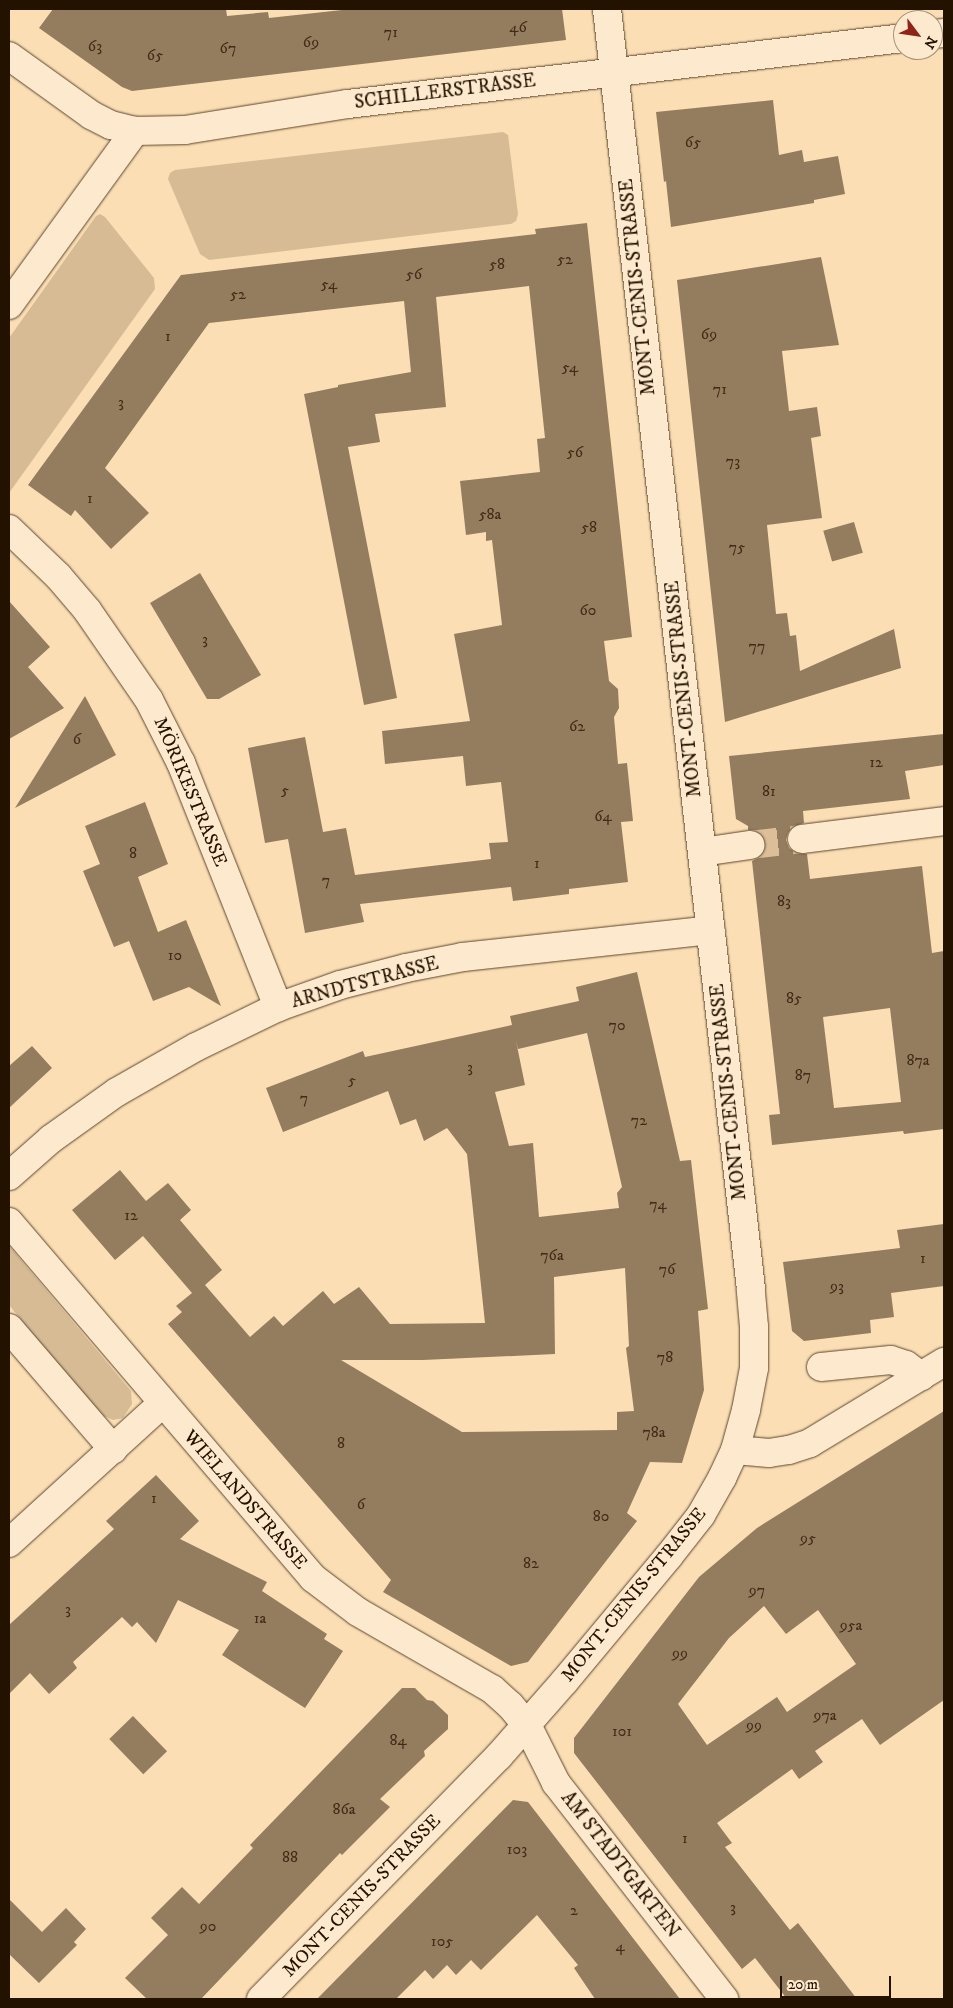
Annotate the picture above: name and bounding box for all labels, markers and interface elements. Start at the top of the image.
north arrow [893,10,943,60]
house number: 46 [509,17,527,37]
house number: 71 [384,22,398,42]
house number: 69 [303,32,319,52]
text: N [919,33,941,52]
house number: 63 [88,36,102,56]
house number: 67 [220,38,236,58]
house number: 65 [147,45,163,65]
street label: SCHILLERSTRASSE [353,70,537,114]
house number: 65 [685,132,701,152]
street label: MONT-CENIS-STRASSE [615,178,661,396]
house number: 52 [557,249,573,269]
house number: 58 [489,254,505,274]
house number: 56 [406,264,422,284]
house number: 54 [321,274,337,294]
house number: 52 [230,284,246,304]
house number: 69 [701,324,717,344]
house number: 1 [165,326,171,346]
house number: 54 [562,357,578,377]
house number: 71 [713,379,727,399]
house number: 3 [118,392,124,412]
house number: 56 [567,442,583,462]
house number: 73 [726,451,740,471]
house number: 1 [87,488,93,508]
house number: 58a [479,504,501,524]
house number: 58 [581,517,597,537]
house number: 75 [729,537,745,557]
street label: MONT-CENIS-STRASSE [661,580,707,798]
house number: 60 [580,600,596,620]
house number: 3 [202,629,208,649]
house number: 77 [749,636,765,656]
street label: MÖRIKESTRASSE [148,714,232,870]
house number: 62 [569,716,585,736]
house number: 6 [73,729,81,749]
house number: 12 [869,752,883,772]
house number: 5 [281,780,289,800]
house number: 81 [762,781,776,801]
house number: 64 [594,806,612,826]
house number: 8 [129,843,137,863]
house number: 1 [534,853,540,873]
house number: 7 [322,870,330,890]
house number: 83 [777,891,791,911]
house number: 10 [168,945,182,965]
street label: ARNDTSTRASSE [289,952,441,1014]
street label: MONT-CENIS-STRASSE [706,983,752,1201]
house number: 85 [786,988,802,1008]
house number: 70 [608,1015,626,1035]
house number: 87a [906,1050,930,1070]
house number: 3 [467,1057,473,1077]
house number: 87 [795,1065,811,1085]
house number: 5 [348,1070,356,1090]
house number: 7 [300,1088,308,1108]
house number: 72 [631,1110,647,1130]
house number: 74 [649,1194,667,1214]
house number: 12 [124,1205,138,1225]
house number: 76a [540,1245,564,1265]
house number: 1 [920,1248,926,1268]
house number: 76 [659,1259,675,1279]
house number: 93 [830,1276,844,1296]
house number: 78 [657,1347,673,1367]
house number: 78a [642,1422,666,1442]
street label: WIELANDSTRASSE [178,1426,312,1574]
house number: 8 [337,1433,345,1453]
house number: 1 [151,1488,157,1508]
house number: 6 [357,1494,365,1514]
street label: MONT-CENIS-STRASSE [557,1503,711,1687]
house number: 80 [593,1506,609,1526]
house number: 95 [800,1528,816,1548]
house number: 82 [523,1553,539,1573]
house number: 97 [749,1580,765,1600]
house number: 3 [65,1599,71,1619]
house number: 1a [254,1608,266,1628]
house number: 95a [840,1615,862,1635]
house number: 99 [672,1643,688,1663]
house number: 97a [813,1705,837,1725]
house number: 99 [746,1715,762,1735]
house number: 101 [612,1721,632,1741]
house number: 84 [389,1730,407,1750]
street label: AM STADTGARTEN [556,1787,684,1943]
house number: 86a [332,1799,356,1819]
street label: MONT-CENIS-STRASSE [278,1810,446,1982]
house number: 1 [682,1828,688,1848]
house number: 103 [507,1839,527,1859]
house number: 88 [282,1847,298,1867]
house number: 3 [730,1897,736,1917]
house number: 2 [570,1900,578,1920]
house number: 90 [200,1916,216,1936]
house number: 105 [431,1931,453,1951]
house number: 4 [615,1936,625,1956]
scale bar [783,1966,894,1998]
text: 20 m [788,1975,818,1994]

